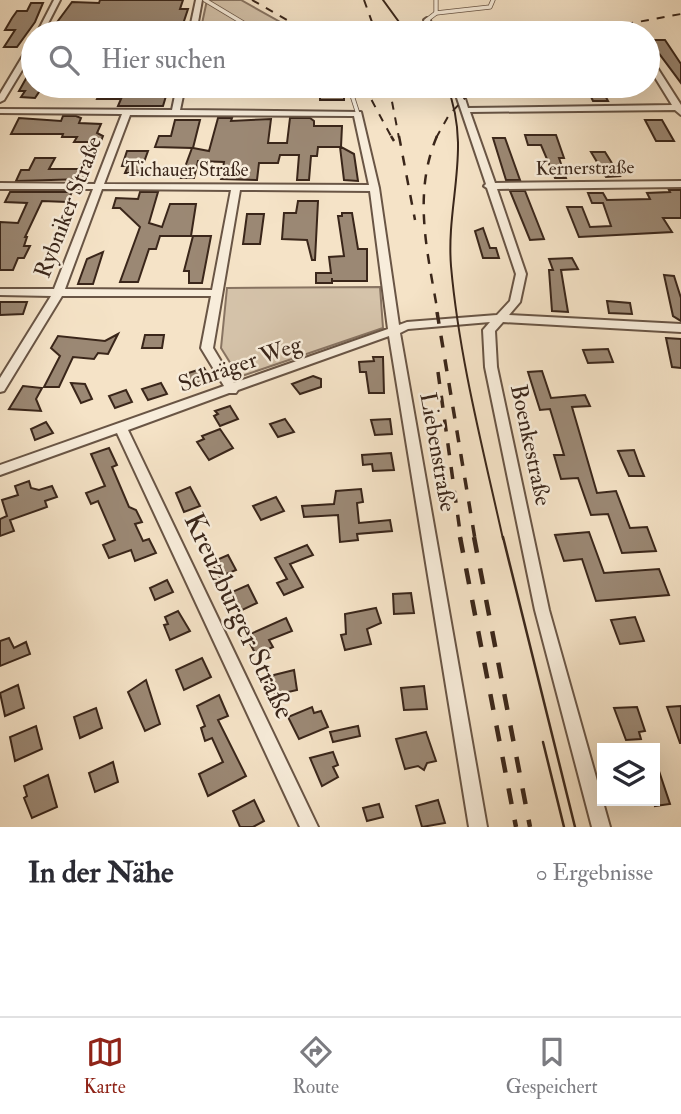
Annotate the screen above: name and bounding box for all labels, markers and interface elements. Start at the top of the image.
search box [21,21,660,98]
icon: search [45,41,83,79]
text: Hier suchen [101,44,226,76]
street label: Rybniker Straße [28,132,108,282]
street label: Kernerstraße [535,155,635,181]
street label: Tichauer Straße [126,158,249,182]
street label: Schräger Weg [174,329,306,399]
street label: Boenkestraße [504,382,558,509]
street label: Liebenstraße [413,390,463,514]
street label: Kreuzburger Straße [176,507,302,725]
map controls [597,743,660,806]
button: layers [597,743,660,806]
text: In der Nähe [28,854,173,891]
text: 0 Ergebnisse [536,858,653,887]
tab: Karte [83,1033,126,1099]
tab: Route [293,1033,339,1099]
tab: Gespeichert [506,1033,598,1099]

